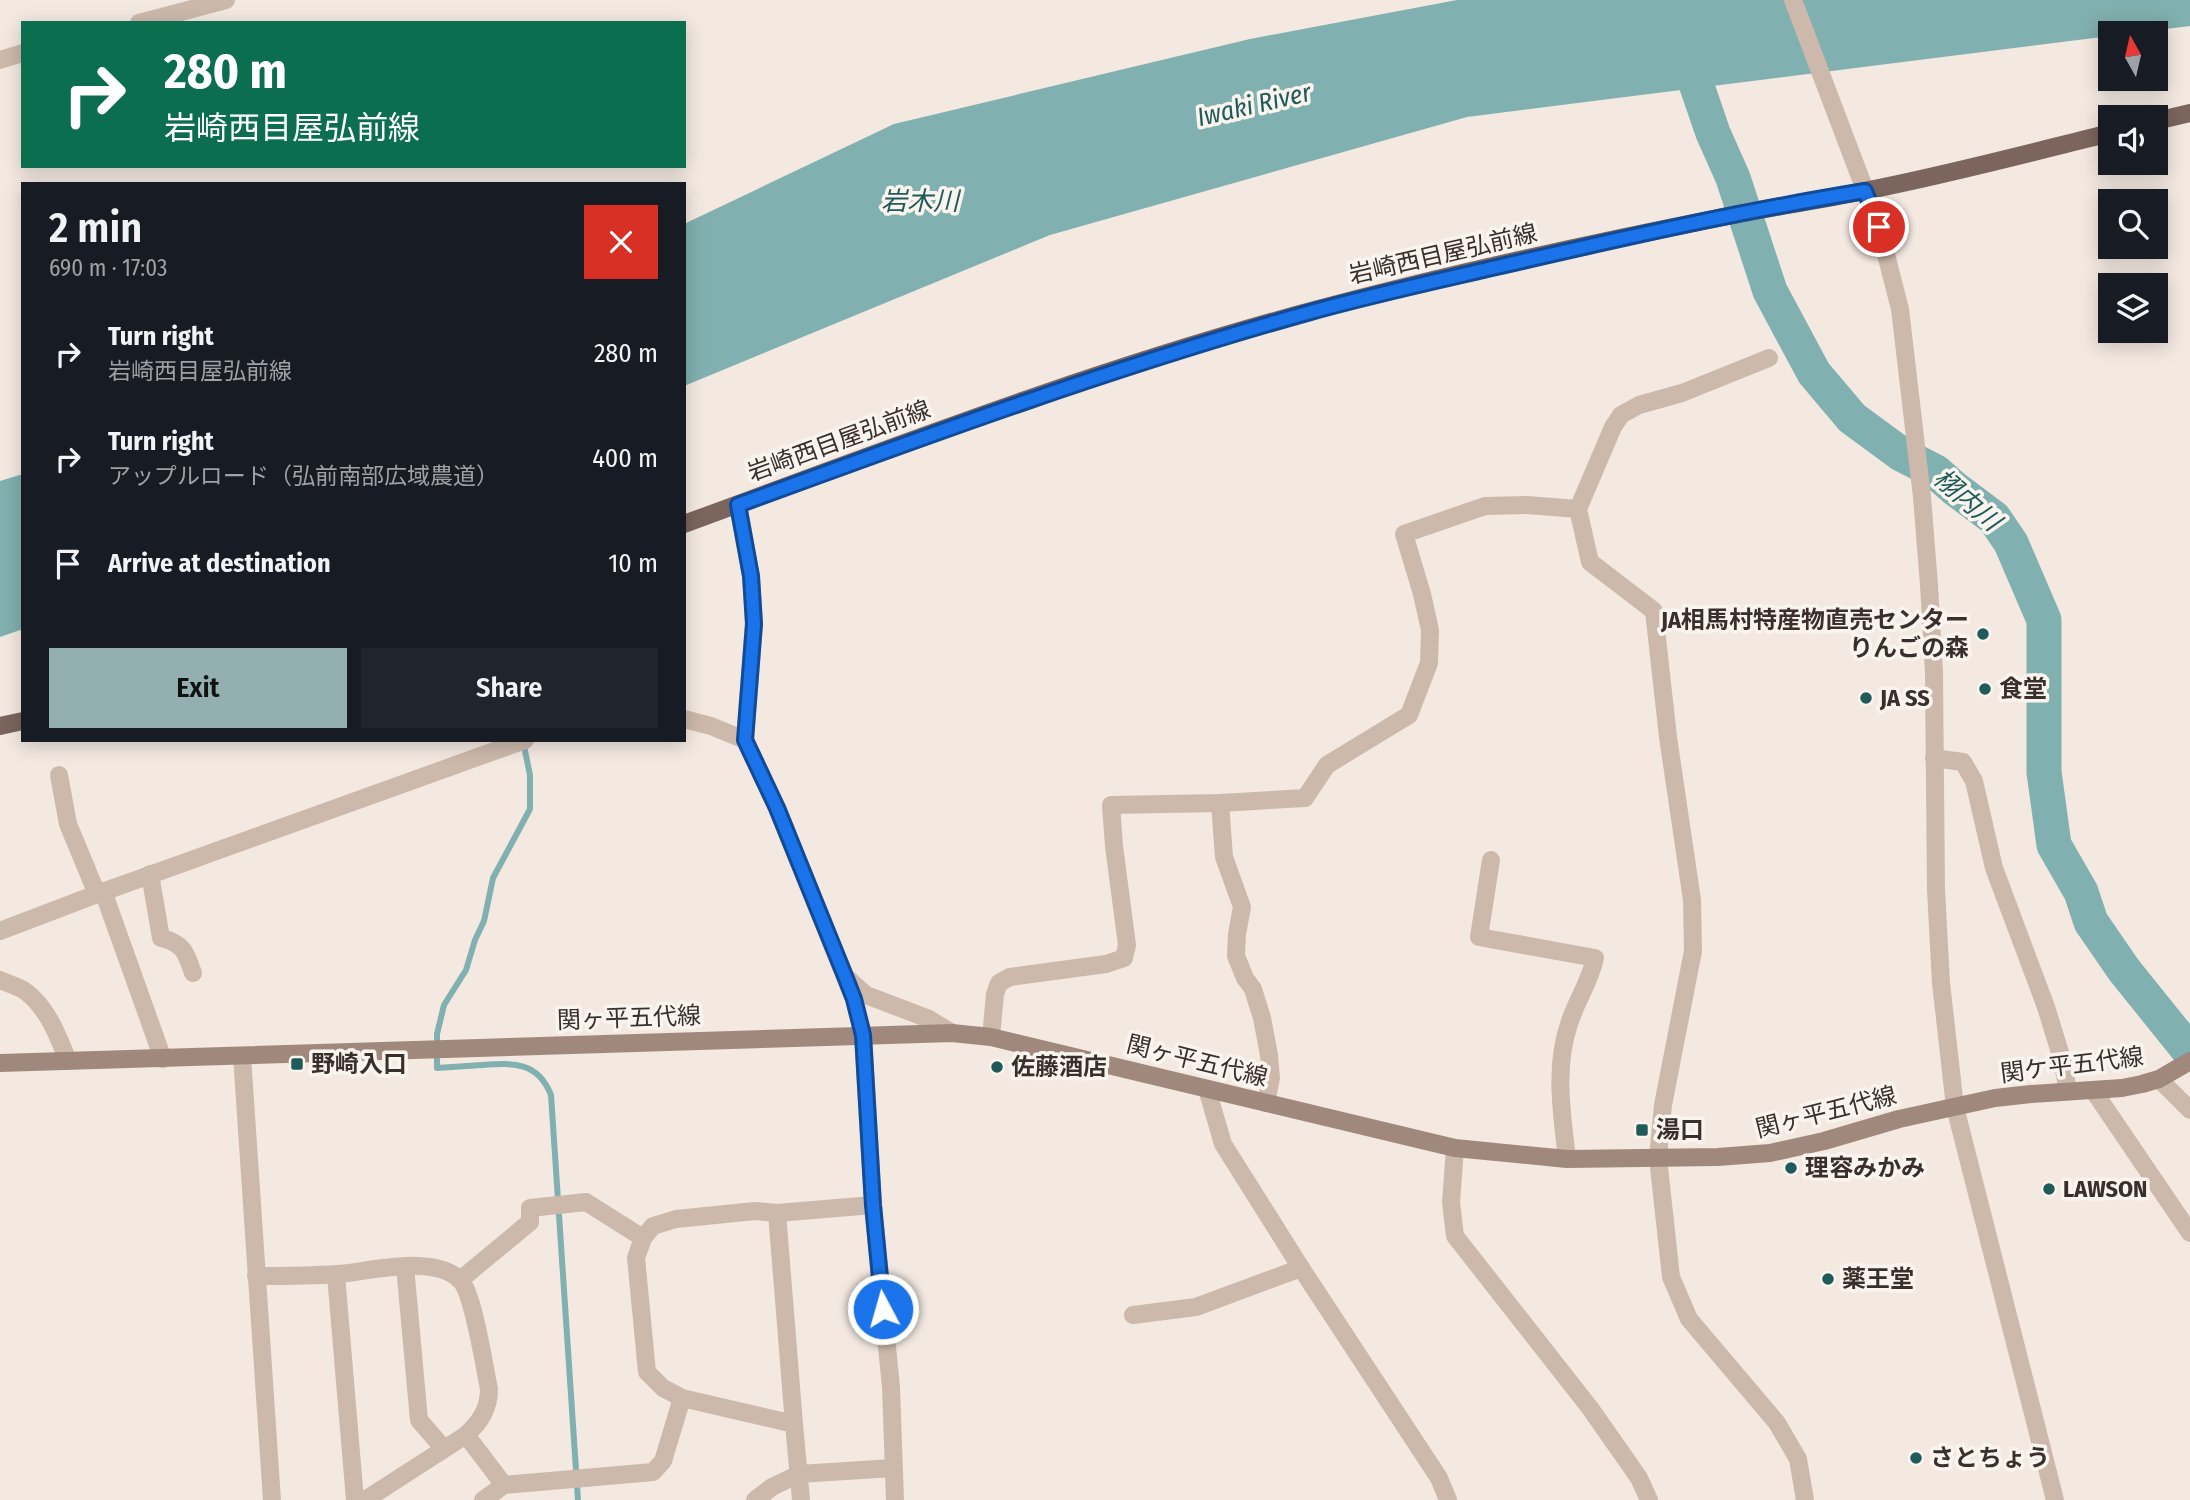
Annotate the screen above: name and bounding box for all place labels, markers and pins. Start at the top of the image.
pin [1849,197,1909,257]
place label: JA相馬村特産物直売センター りんごの森 [1660,606,1969,662]
marker: JA相馬村特産物直売センター りんごの森 [1975,626,1991,642]
place label: 食堂 [1999,675,2047,703]
marker: 食堂 [1977,681,1993,697]
place label: JA SS [1879,684,1930,712]
marker: JA SS [1858,690,1874,706]
place label: 野崎入口 [311,1050,407,1078]
place label: 佐藤酒店 [1011,1053,1107,1081]
marker: 野崎入口 [289,1056,305,1072]
marker: 佐藤酒店 [989,1059,1005,1075]
place label: 湯口 [1656,1116,1704,1144]
marker: 湯口 [1634,1122,1650,1138]
place label: 理容みかみ [1805,1154,1925,1182]
marker: 理容みかみ [1783,1160,1799,1176]
place label: LAWSON [2063,1175,2147,1203]
marker: LAWSON [2041,1181,2057,1197]
place label: 薬王堂 [1842,1265,1914,1293]
marker: 薬王堂 [1820,1271,1836,1287]
place label: さとちょう [1930,1444,2050,1472]
marker: さとちょう [1908,1450,1924,1466]

